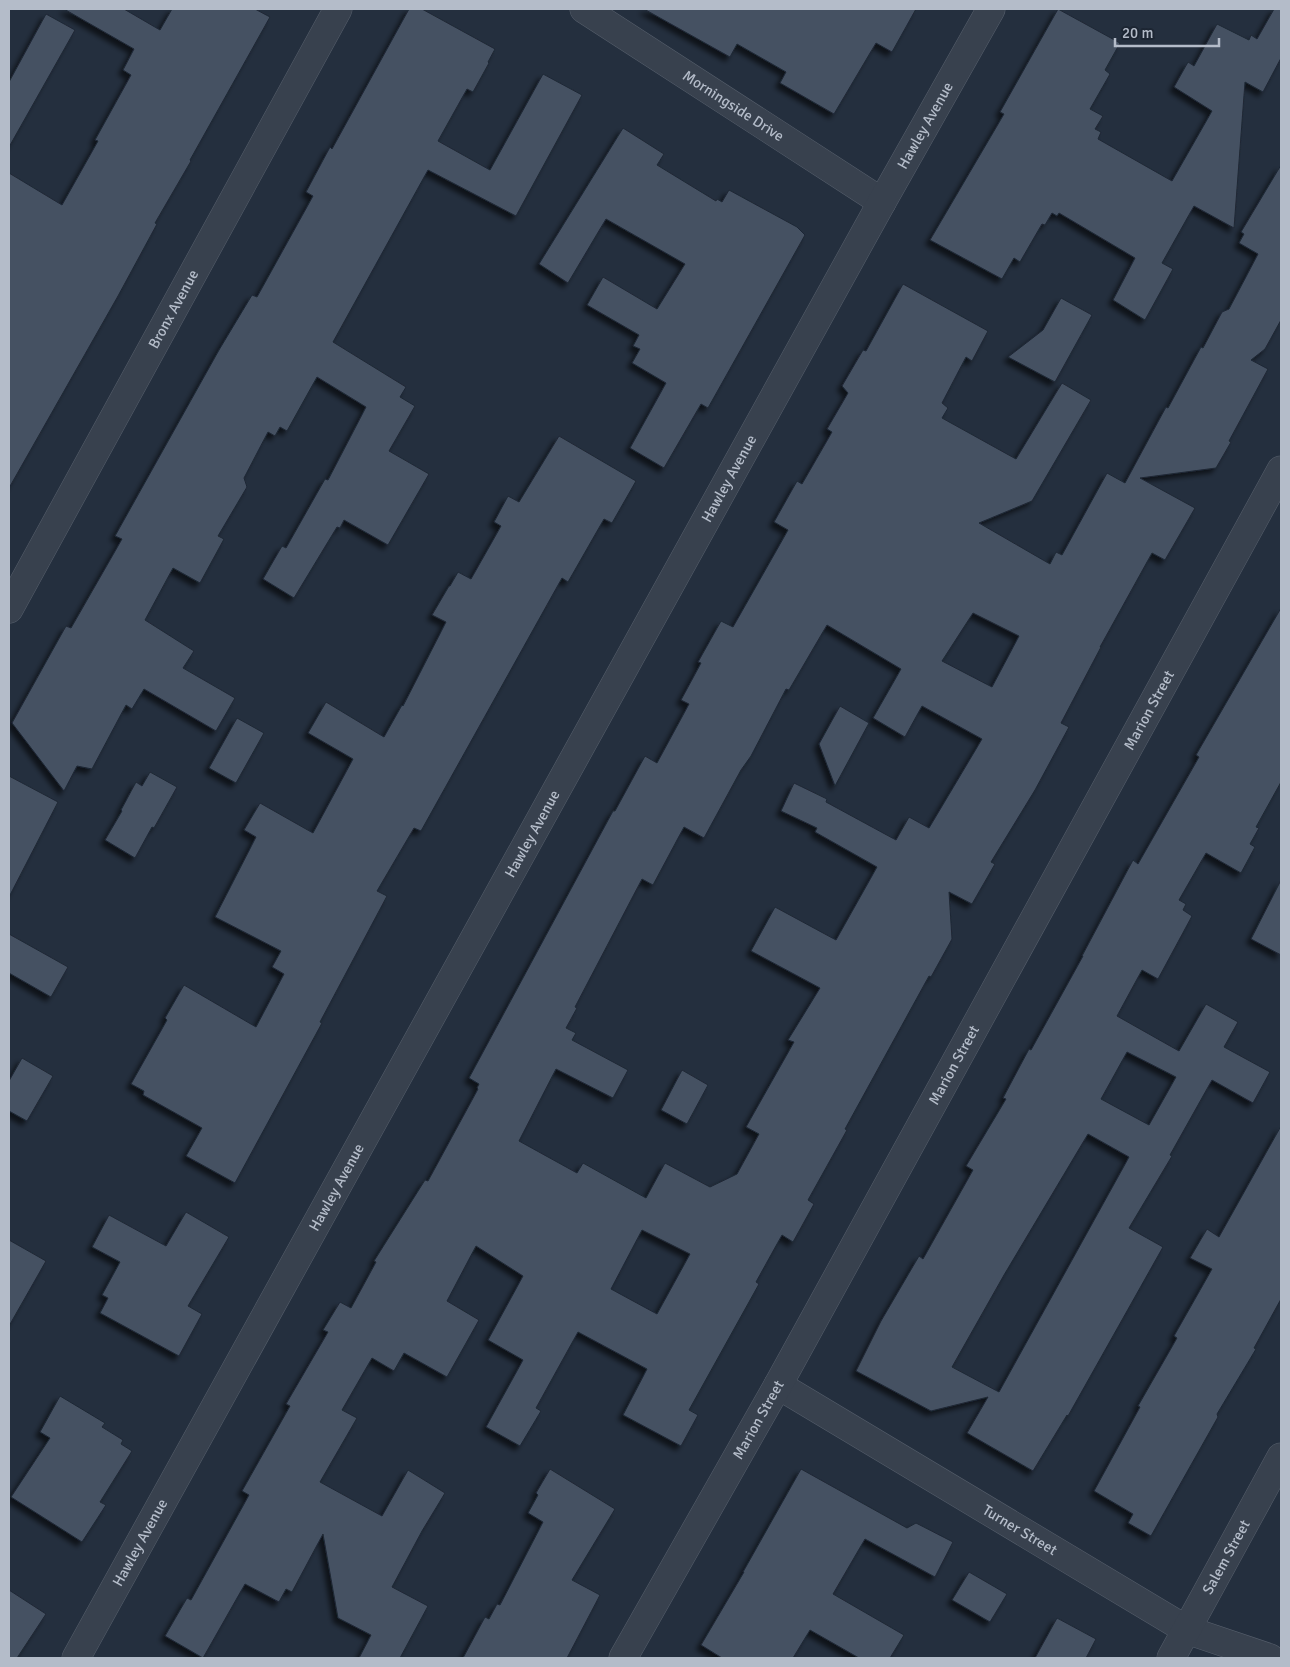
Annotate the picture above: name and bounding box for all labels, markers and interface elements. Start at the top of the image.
scale bar [1115,15,1219,47]
text: 20 m [1122,24,1153,42]
street label: Morningside Drive [679,66,787,145]
street label: Hawley Avenue [893,79,957,172]
street label: Bronx Avenue [145,267,202,352]
street label: Hawley Avenue [697,432,760,526]
street label: Marion Street [1120,667,1178,753]
street label: Hawley Avenue [501,787,564,881]
street label: Marion Street [925,1022,983,1108]
street label: Hawley Avenue [305,1140,368,1234]
street label: Marion Street [729,1377,788,1462]
street label: Hawley Avenue [108,1496,171,1589]
street label: Turner Street [979,1501,1060,1559]
street label: Salem Street [1199,1517,1254,1597]

